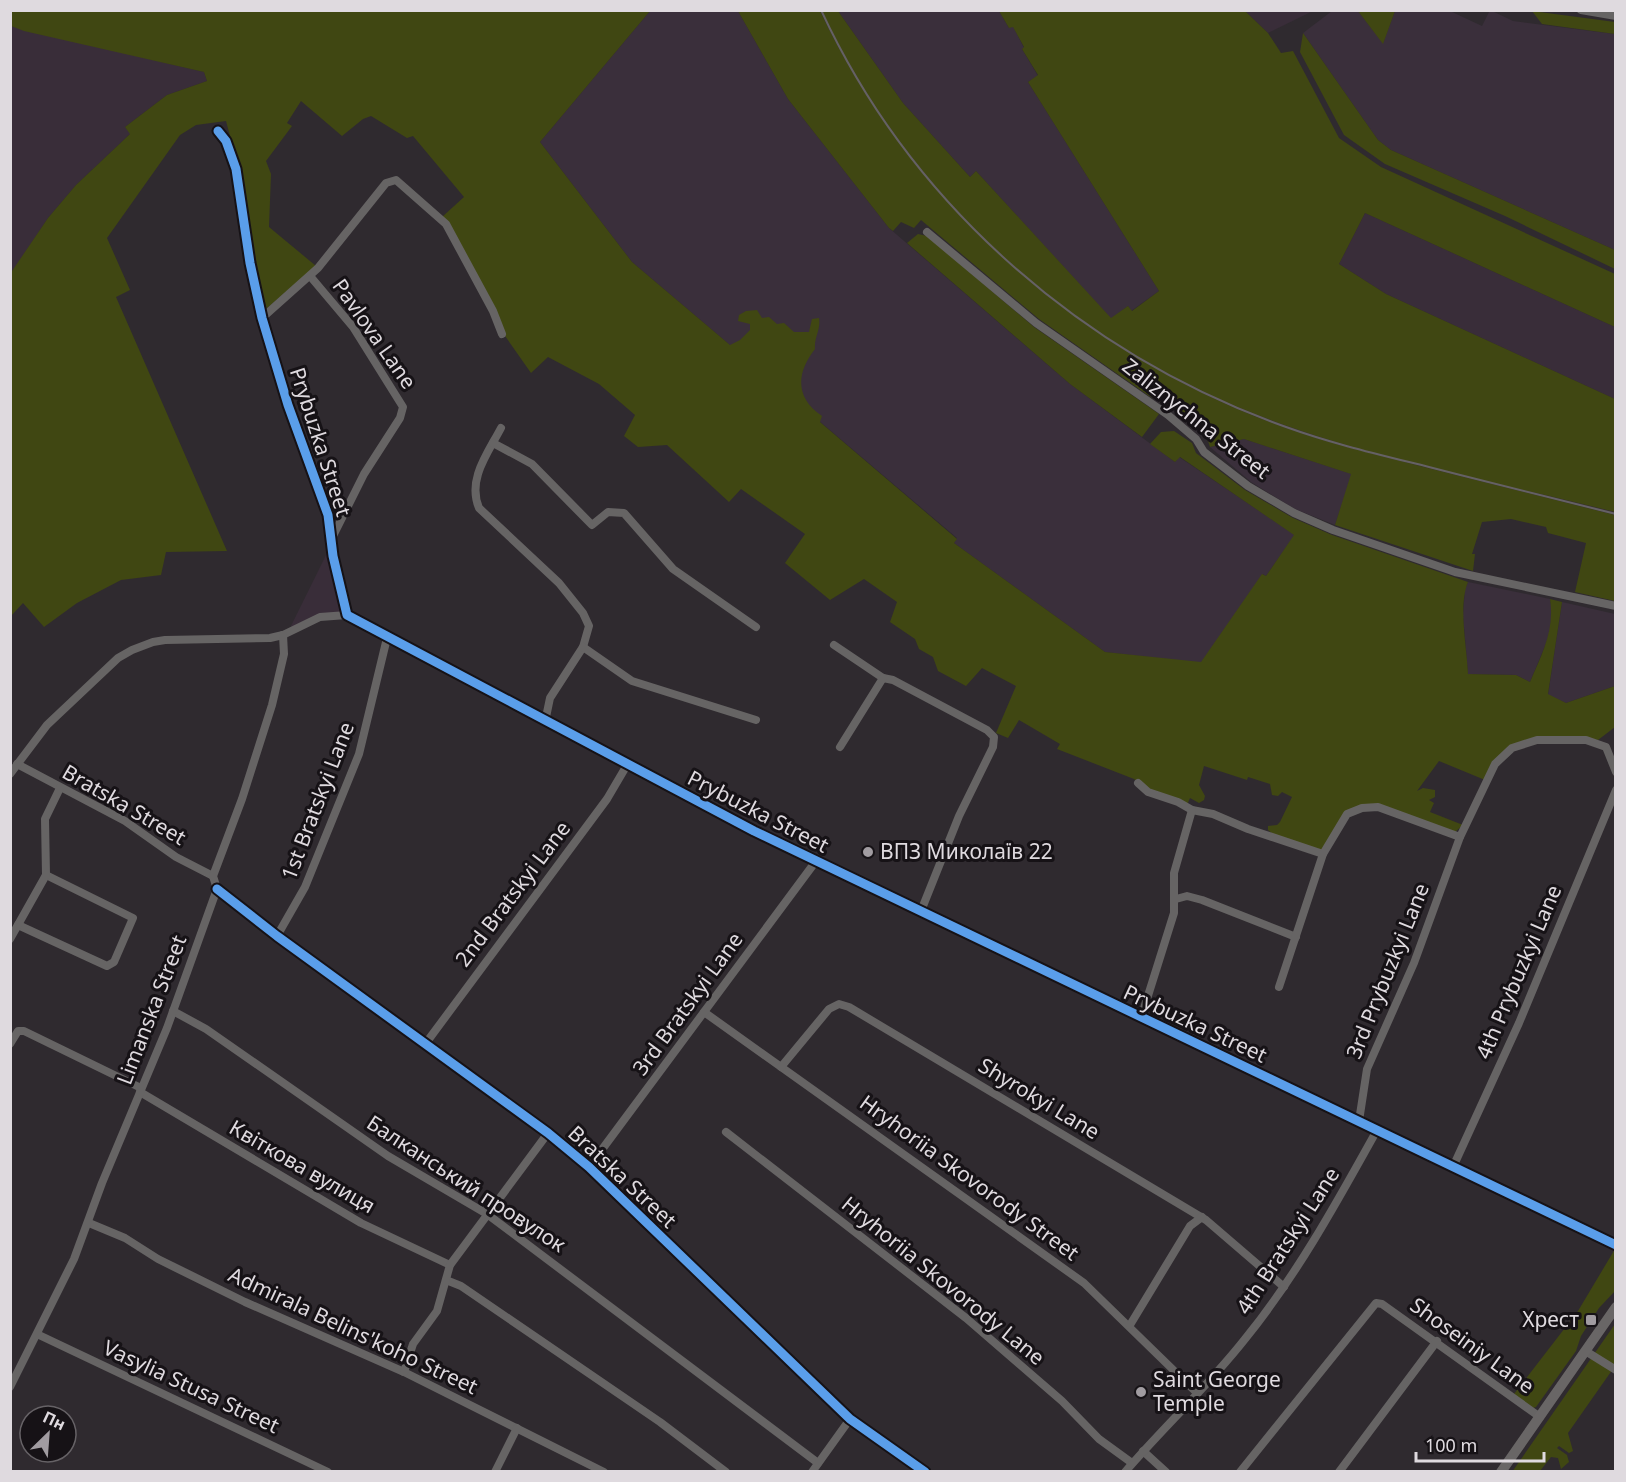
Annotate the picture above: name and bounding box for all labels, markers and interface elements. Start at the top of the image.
street label: Pavlova Lane [327,273,423,394]
street label: Zaliznychna Street [1117,352,1277,485]
street label: Prybuzka Street [284,364,358,520]
street label: 1st Bratskyi Lane [274,718,360,884]
street label: Bratska Street [58,757,192,851]
street label: Prybuzka Street [683,763,834,859]
street label: 2nd Bratskyi Lane [448,815,576,972]
place label: ВПЗ Миколаїв 22 [880,837,1053,865]
marker: ВПЗ Миколаїв 22 [861,845,875,859]
street label: 3rd Prybuzkyi Lane [1339,879,1435,1063]
street label: 4th Prybuzkyi Lane [1469,880,1567,1063]
street label: 3rd Bratskyi Lane [626,926,749,1081]
street label: Limanska Street [110,931,193,1088]
street label: Prybuzka Street [1119,978,1272,1069]
street label: Shyrokyi Lane [974,1051,1105,1145]
street label: Hryhoriia Skovorody Street [854,1088,1085,1266]
street label: Балканський провулок [362,1108,571,1258]
street label: Квіткова вулиця [225,1113,380,1219]
street label: Bratska Street [563,1119,683,1234]
street label: 4th Bratskyi Lane [1229,1162,1345,1319]
street label: Hryhoriia Skovorody Lane [836,1190,1051,1371]
street label: Admirala Belins'koho Street [224,1260,483,1400]
street label: Shoseiniy Lane [1405,1291,1540,1400]
place label: Хрест [1522,1305,1579,1333]
marker: Хрест [1584,1313,1598,1327]
street label: Vasylia Stusa Street [99,1333,284,1439]
place label: Saint George Temple [1153,1365,1281,1417]
marker: Saint George Temple [1134,1385,1148,1399]
north arrow [18,1404,78,1464]
text: Пн [39,1406,69,1435]
scale bar [1416,1425,1544,1463]
text: 100 m [1425,1433,1477,1457]

